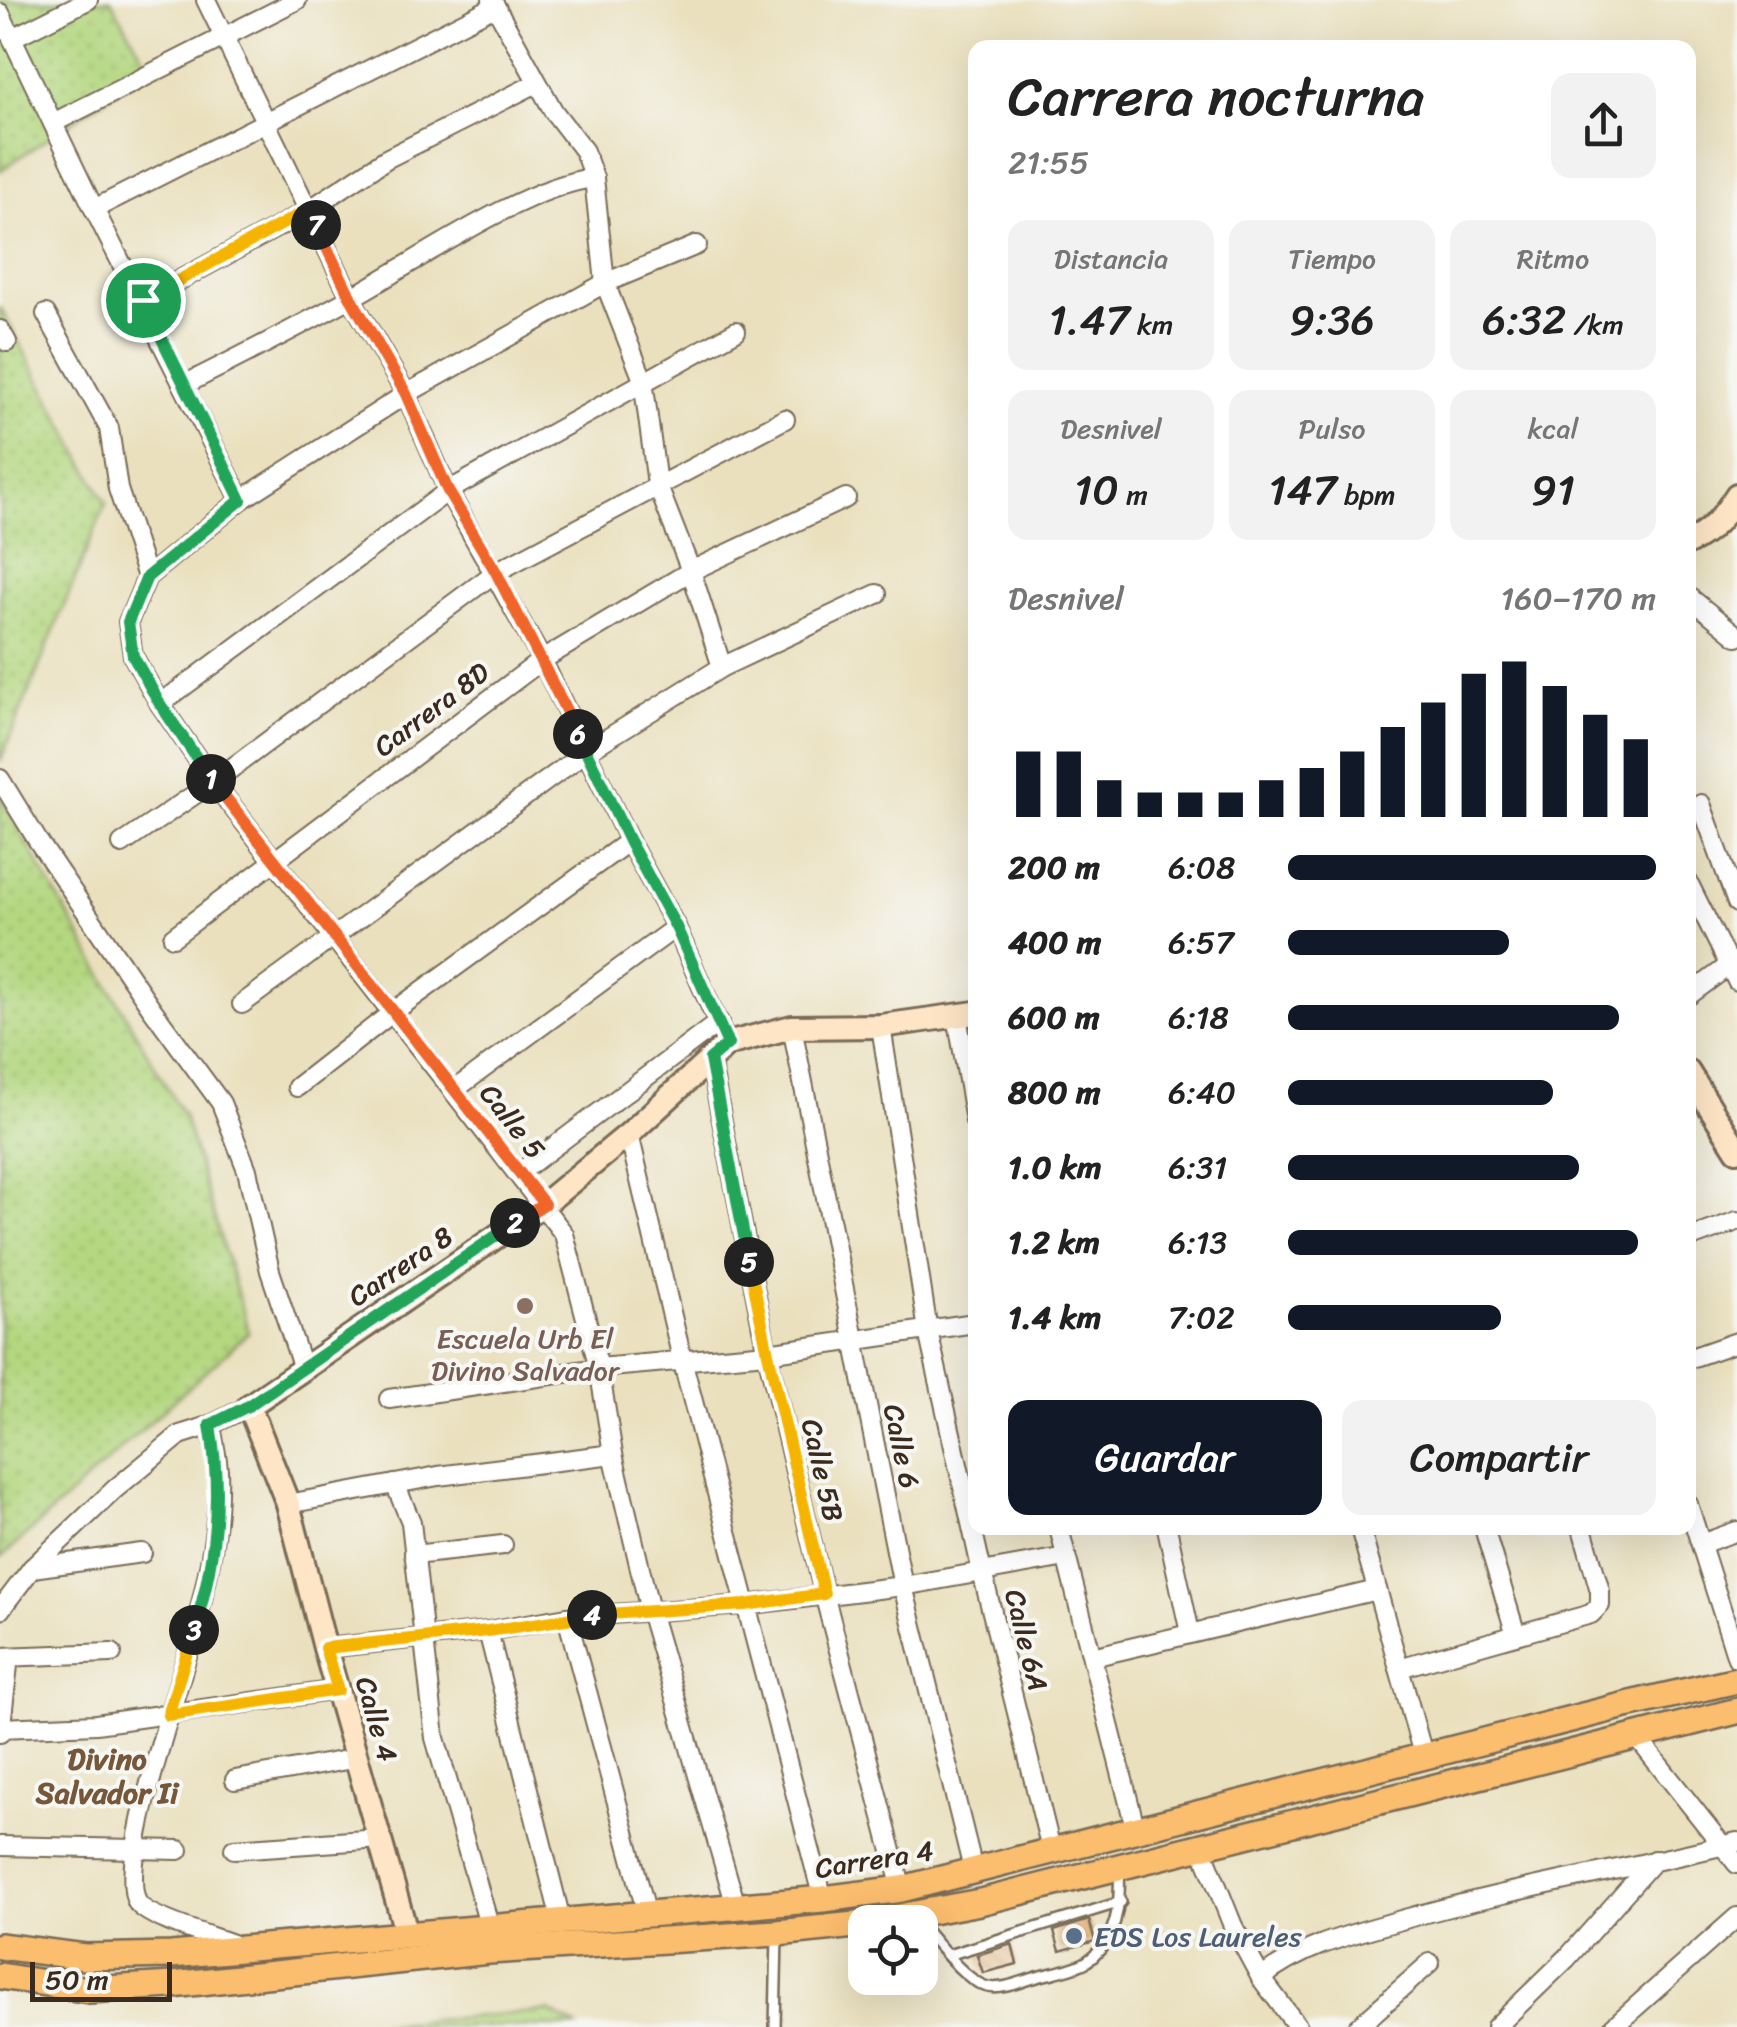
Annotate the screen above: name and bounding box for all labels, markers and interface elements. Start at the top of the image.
text: Carrera nocturna [1008,48,1424,145]
button: share [1551,73,1656,178]
text: 21:55 [1008,134,1089,191]
pin: 7 [291,200,341,250]
text: 7 [308,200,324,249]
text: Distancia [1054,234,1168,283]
text: Tiempo [1288,234,1376,283]
text: Ritmo [1517,234,1589,283]
pin [101,258,186,343]
icon: arrive [116,273,171,328]
text: 1.47 [1049,283,1130,357]
text: 9:36 [1289,283,1375,357]
text: 6:32 [1482,283,1566,357]
text: km [1130,300,1173,349]
text: /km [1566,300,1624,349]
text: Desnivel [1060,404,1162,453]
text: Pulso [1298,404,1366,453]
text: kcal [1528,404,1578,453]
text: 10 [1074,453,1119,527]
text: 147 [1268,453,1337,527]
text: 91 [1531,453,1575,527]
text: m [1119,470,1148,519]
text: bpm [1337,470,1396,519]
text: Desnivel [1008,570,1124,627]
text: 160–170 m [1501,570,1656,627]
street label: Carrera 8D [363,649,500,770]
pin: 6 [553,709,603,759]
text: 6 [570,709,586,758]
pin: 1 [186,754,236,804]
text: 1 [205,754,217,803]
text: 200 m [1008,839,1100,896]
text: 6:08 [1168,839,1235,896]
text: 400 m [1008,914,1101,971]
text: 6:57 [1168,914,1234,971]
text: 600 m [1008,989,1100,1046]
text: 6:18 [1168,989,1229,1046]
text: 800 m [1008,1064,1101,1121]
text: 6:40 [1168,1064,1236,1121]
street label: Calle 5 [467,1072,558,1170]
text: 1.0 km [1008,1139,1102,1196]
text: 6:31 [1168,1139,1227,1196]
pin: 2 [490,1198,540,1248]
text: 2 [507,1198,523,1247]
street label: Carrera 8 [337,1213,463,1320]
text: 1.2 km [1008,1214,1100,1271]
text: 6:13 [1168,1214,1227,1271]
pin: 5 [724,1237,774,1287]
text: 5 [740,1237,758,1286]
text: 1.4 km [1008,1289,1101,1346]
text: 7:02 [1168,1289,1235,1346]
marker: Escuela Urb El Divino Salvador [514,1295,536,1317]
place label: Escuela Urb El Divino Salvador [431,1314,621,1395]
street label: Calle 6 [869,1399,934,1493]
button: Guardar [1008,1400,1322,1515]
button: Compartir [1342,1400,1656,1515]
street label: Calle 5B [787,1414,858,1526]
street label: Calle 6A [990,1584,1063,1696]
pin: 4 [567,1590,617,1640]
text: 4 [583,1590,601,1639]
pin: 3 [169,1605,219,1655]
text: 3 [186,1605,202,1654]
street label: Calle 4 [341,1671,412,1768]
district label: Divino Salvador Ii [35,1732,180,1820]
street label: Carrera 4 [811,1826,937,1893]
map controls [848,1905,938,1995]
button: locate [848,1905,938,1995]
place label: EDS Los Laureles [1094,1912,1302,1961]
marker: EDS Los Laureles [1063,1925,1085,1947]
text: 50 m [45,1955,109,2004]
scale bar [30,1957,172,2002]

